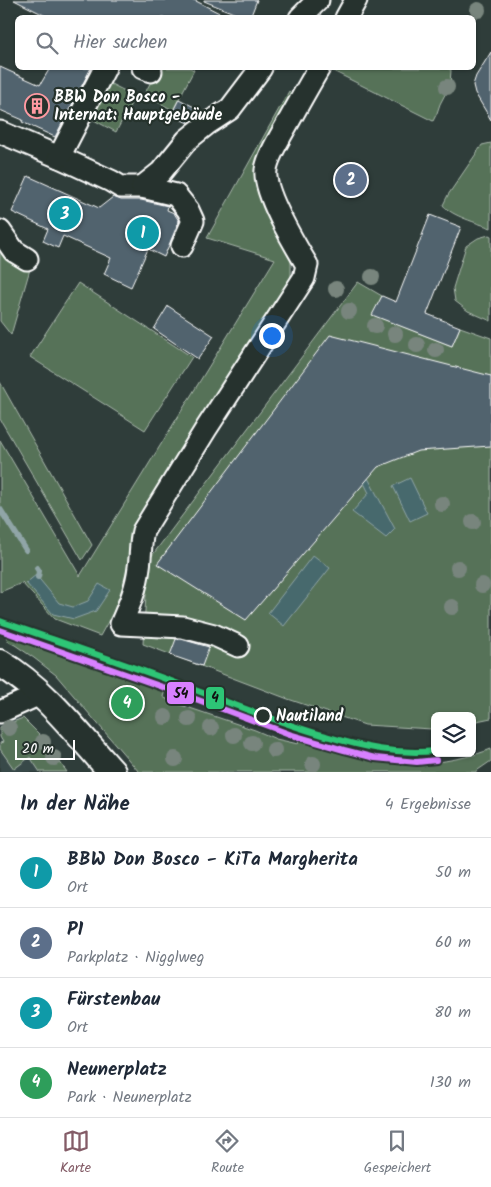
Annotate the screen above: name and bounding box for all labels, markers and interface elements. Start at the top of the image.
search box [15,15,476,70]
text: Hier suchen [73,28,167,58]
icon: search [33,29,61,57]
place label: BBW Don Bosco - Internat: Hauptgebäude [54,85,222,128]
building icon: BBW Don Bosco - Internat: Hauptgebäude [24,93,50,119]
pin: 2 [335,161,367,199]
pin: 3 [49,195,81,233]
pin: 1 [127,214,159,252]
your location [259,323,285,349]
line badge: 54 [166,681,195,705]
text: 54 [173,683,189,705]
pin: 4 [111,684,143,722]
line badge: 4 [205,686,225,710]
text: 4 [211,687,219,709]
place label: Nautiland [276,704,344,729]
marker: Nautiland [254,707,272,725]
map controls [431,712,476,757]
button: layers [431,712,476,757]
scale bar [15,737,75,760]
text: 20 m [22,738,54,760]
text: In der Nähe [20,788,130,821]
text: 4 Ergebnisse [385,792,471,817]
text: BBW Don Bosco - KiTa Margherita [67,845,358,875]
text: 1 [34,860,38,885]
text: 50 m [435,860,471,885]
text: Ort [67,875,88,900]
text: P1 [67,915,83,945]
text: 2 [31,930,41,955]
text: 60 m [435,930,471,955]
text: Parkplatz · Nigglweg [67,945,204,970]
text: Fürstenbau [67,985,160,1015]
text: 3 [32,1000,40,1025]
text: 80 m [434,1000,471,1025]
text: Ort [67,1015,88,1040]
text: Neunerplatz [67,1055,167,1085]
text: 4 [32,1070,40,1095]
text: 130 m [430,1070,471,1095]
text: Park · Neunerplatz [67,1085,192,1110]
tab: Karte [60,1127,91,1179]
tab: Route [211,1127,244,1179]
tab: Gespeichert [364,1127,431,1179]

